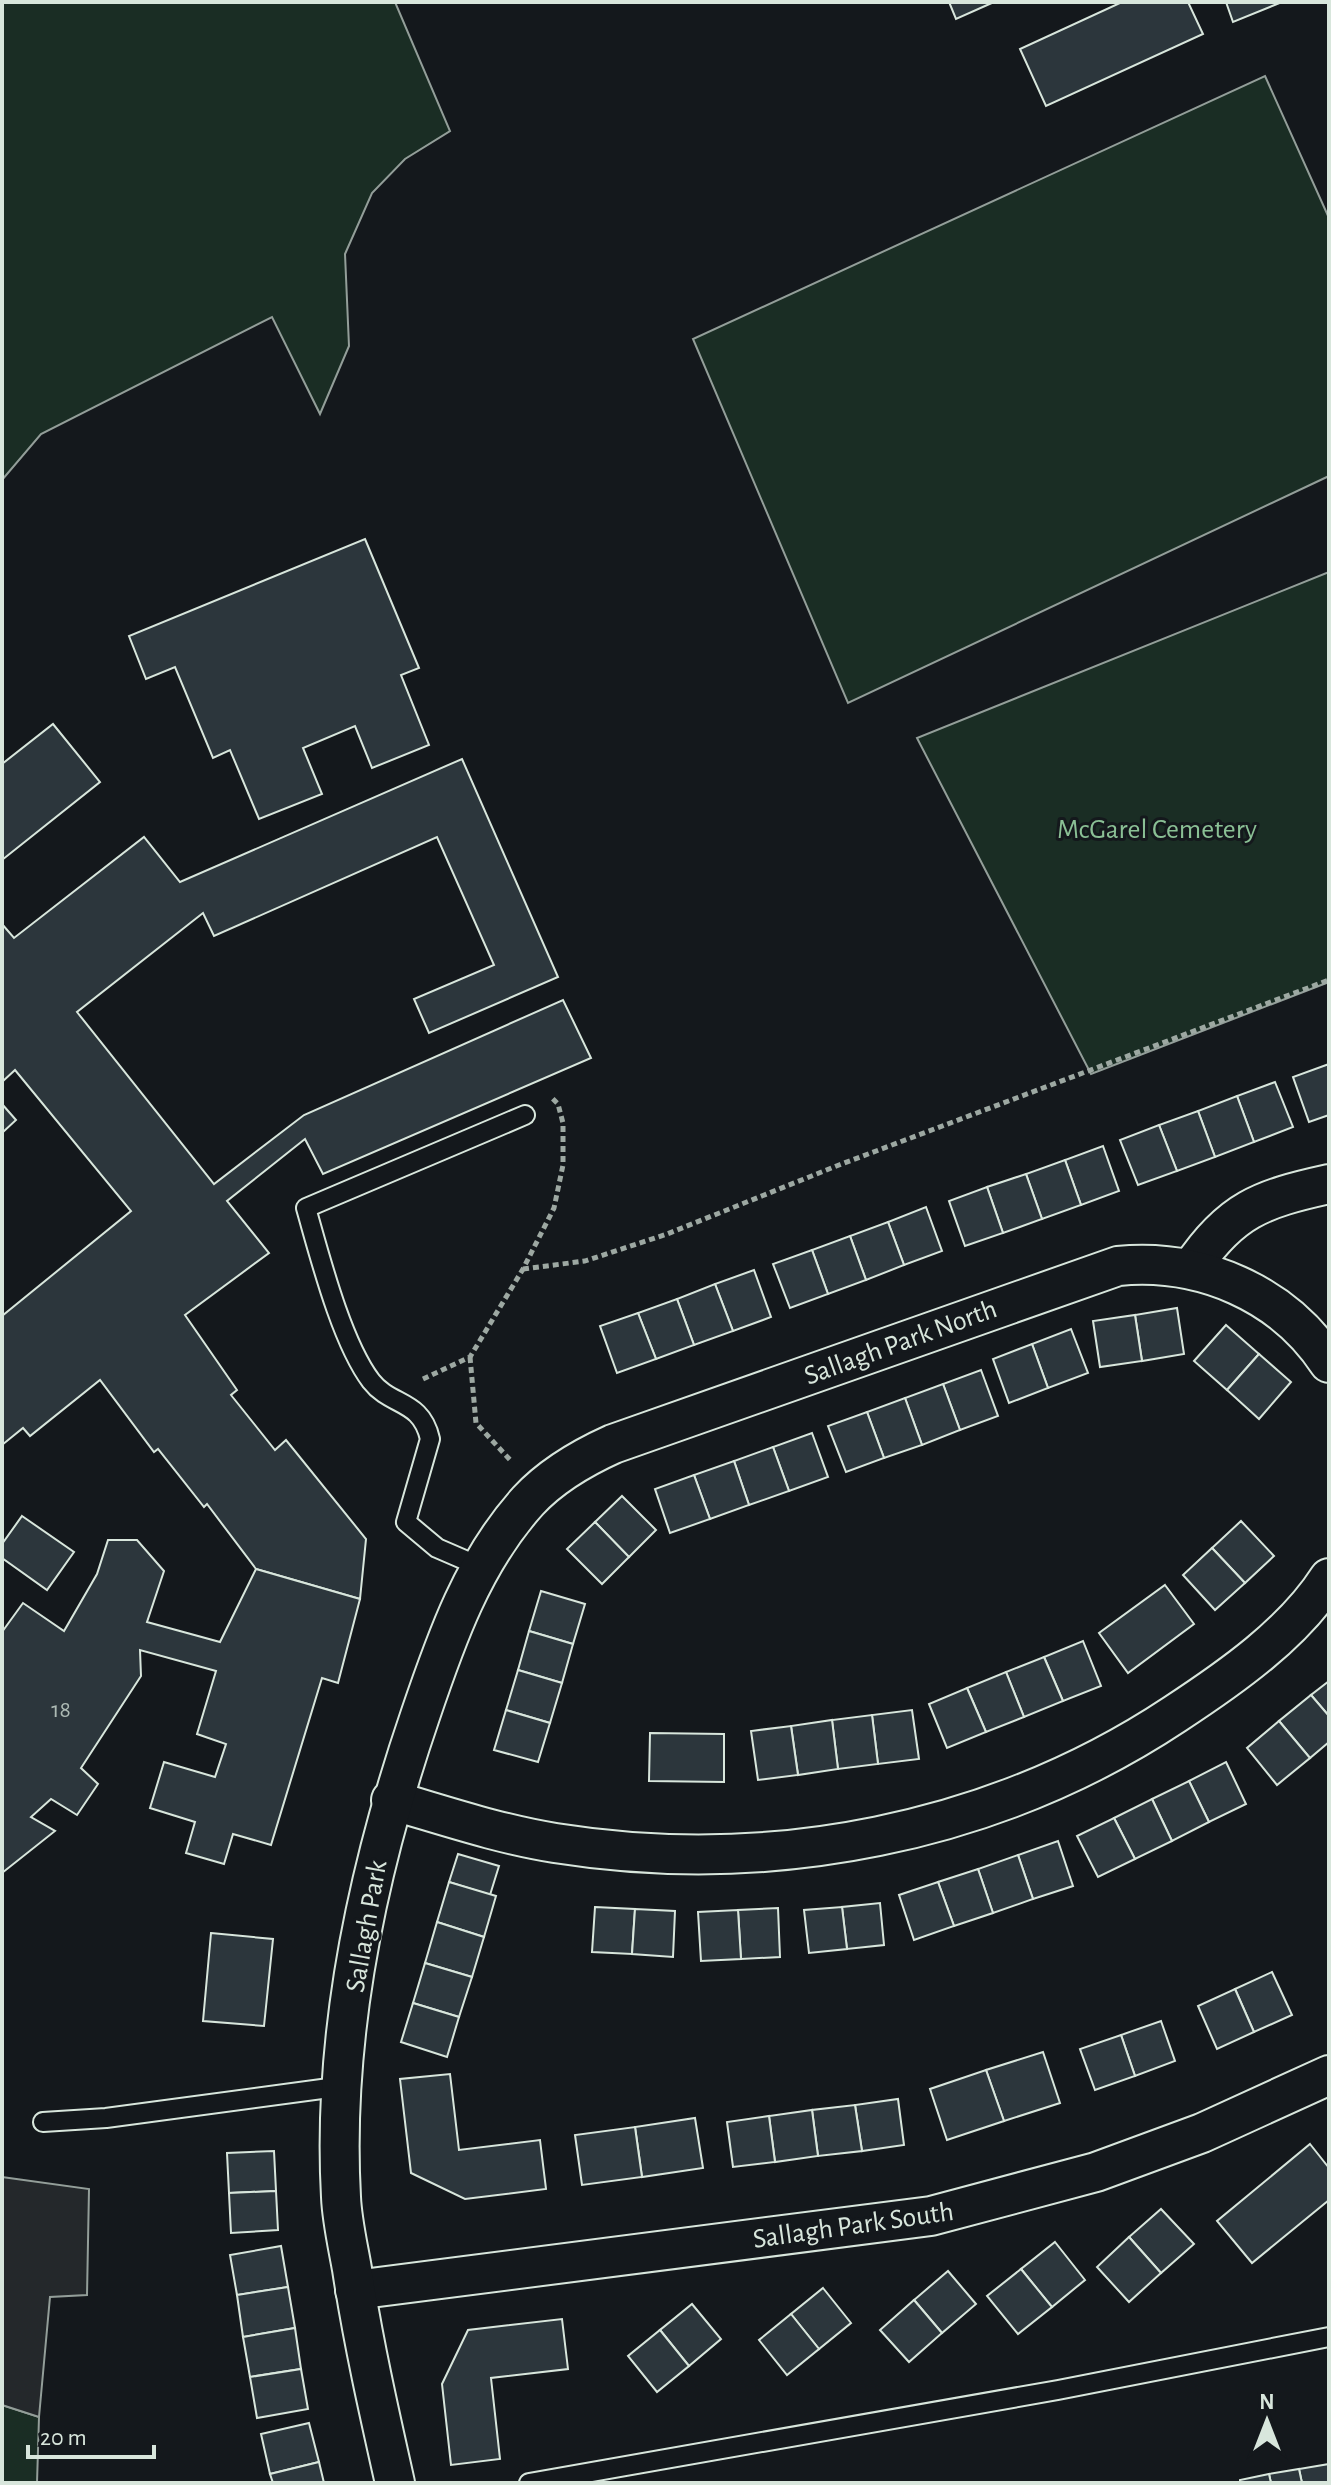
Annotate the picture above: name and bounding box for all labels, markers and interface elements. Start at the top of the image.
park label: McGarel Cemetery [1057,816,1257,844]
street label: Sallagh Park North [801,1295,1001,1391]
house number: 18 [51,1698,71,1722]
street label: Sallagh Park [342,1858,392,1995]
street label: Sallagh Park South [751,2198,955,2254]
north arrow [1227,2381,1307,2461]
text: N [1259,2391,1275,2413]
scale bar [28,2409,154,2459]
text: 20 m [40,2426,87,2450]

